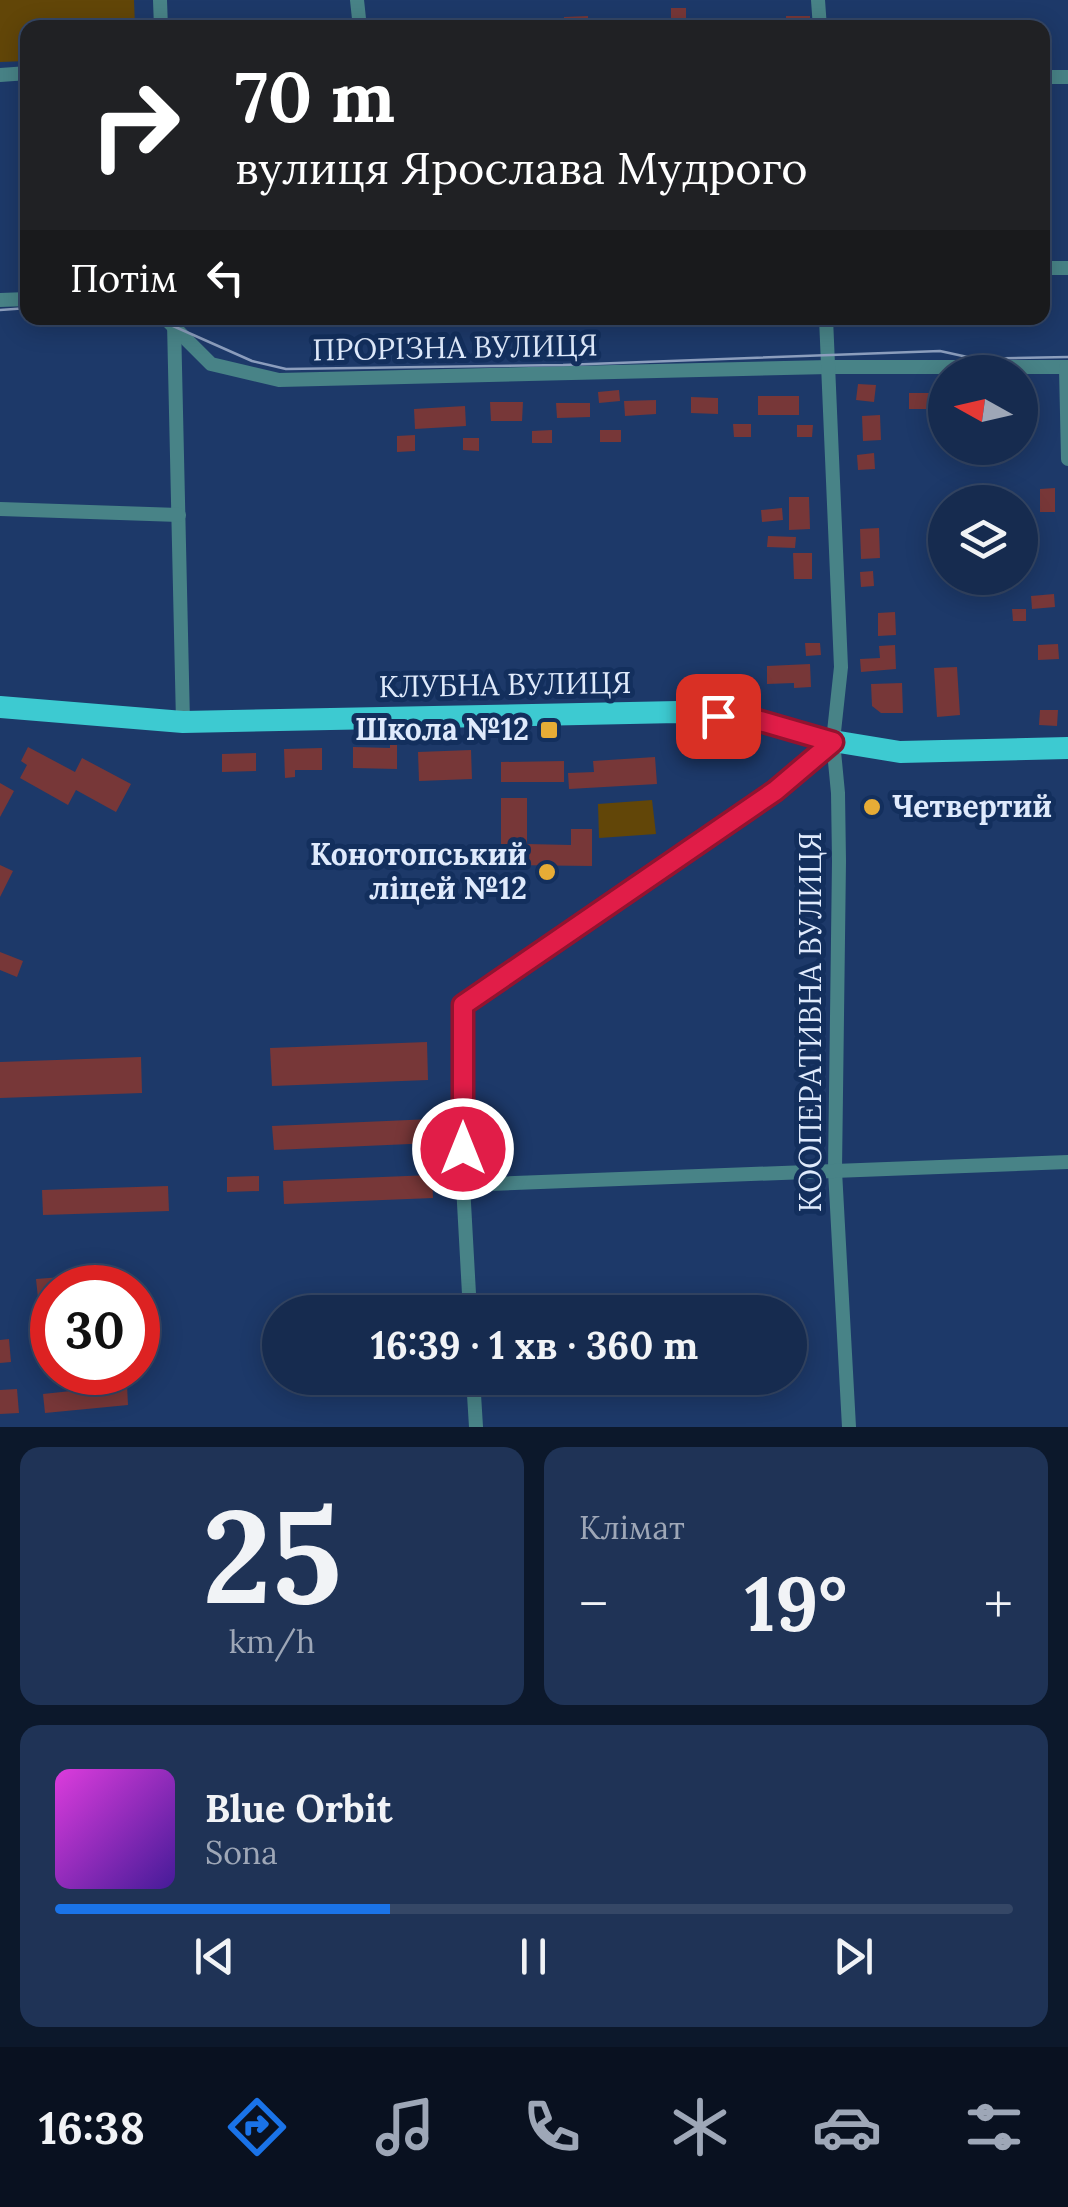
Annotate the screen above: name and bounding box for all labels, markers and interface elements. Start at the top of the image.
text: 70 m [235,52,395,141]
icon: right [70,60,200,190]
text: вулиця Ярослава Мудрого [235,139,808,196]
icon: left [198,250,253,305]
text: Потім [70,254,178,302]
street label: ПРОРІЗНА ВУЛИЦЯ [312,326,598,368]
north arrow [928,355,1038,465]
map controls [928,355,1038,595]
button: layers [928,485,1038,595]
street label: КЛУБНА ВУЛИЦЯ [378,663,632,705]
pin [676,674,761,759]
icon: arrive [691,689,746,744]
place label: Школа №12 [355,710,529,748]
marker: Школа №12 [538,719,560,741]
place label: Четвертий [892,787,1052,825]
marker: Четвертий [861,796,883,818]
street label: КООПЕРАТИВНА ВУЛИЦЯ [791,832,829,1212]
place label: Конотопський ліцей №12 [310,835,527,907]
marker: Конотопський ліцей №12 [536,861,558,883]
position arrow [411,1097,515,1201]
speed limit sign: 30 [30,1265,160,1395]
text: 16:39 · 1 хв · 360 m [371,1321,698,1369]
text: 25 [202,1472,342,1639]
text: Клімат [579,1507,685,1548]
text: 19° [745,1556,847,1652]
text: − [579,1569,608,1639]
text: + [984,1569,1013,1639]
text: km/h [229,1621,315,1662]
text: Blue Orbit [205,1784,392,1832]
text: Sona [205,1832,278,1873]
icon: previous [187,1929,242,1984]
icon: pause [506,1929,561,1984]
icon: next [826,1929,881,1984]
icon: directions [222,2092,292,2162]
icon: music [370,2092,440,2162]
icon: phone [517,2092,587,2162]
icon: climate [665,2092,735,2162]
icon: car [812,2092,882,2162]
icon: filters [959,2092,1029,2162]
text: 16:38 [39,2099,145,2156]

